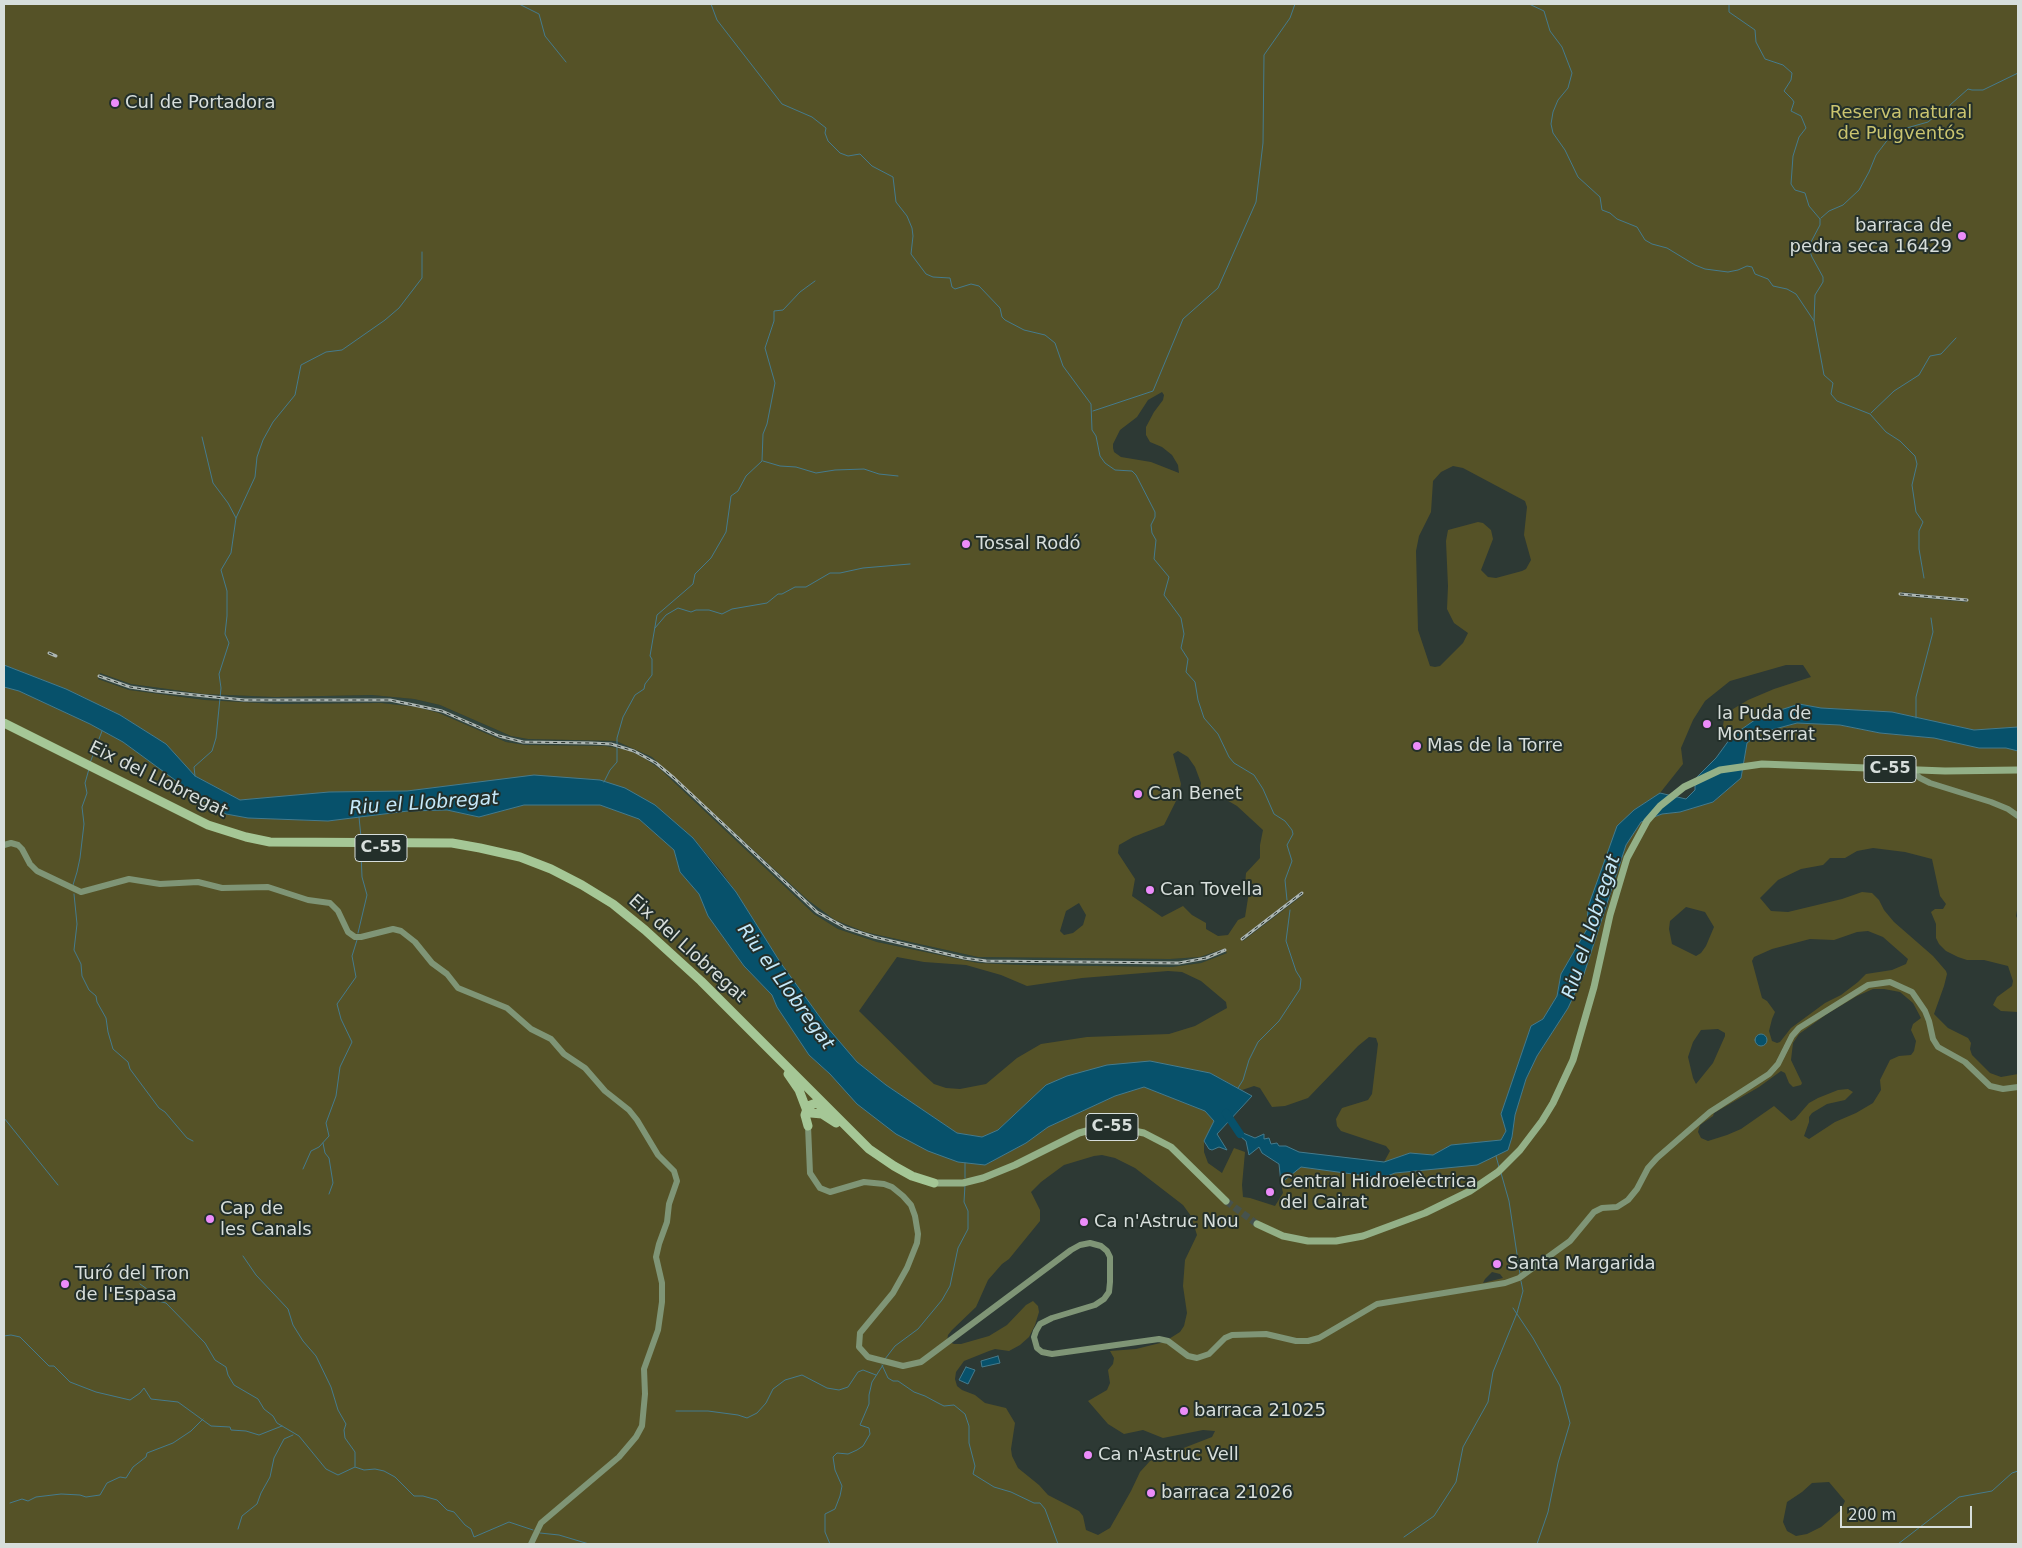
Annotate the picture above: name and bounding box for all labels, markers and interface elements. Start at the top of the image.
place label: Cul de Portadora [125,92,276,114]
marker: Cul de Portadora [109,97,121,109]
park label: Reserva natural de Puigventós [1830,102,1972,144]
place label: barraca de pedra seca 16429 [1790,215,1952,258]
marker: barraca de pedra seca 16429 [1956,230,1968,242]
place label: Tossal Rodó [976,533,1081,555]
marker: Tossal Rodó [960,538,972,550]
place label: la Puda de Montserrat [1717,703,1815,746]
marker: la Puda de Montserrat [1701,718,1713,730]
place label: Mas de la Torre [1427,735,1563,757]
street label: Eix del Llobregat [85,737,231,823]
marker: Mas de la Torre [1411,740,1423,752]
road number: C-55 [1864,756,1916,782]
place label: Can Benet [1148,783,1242,805]
water label: Riu el Llobregat [349,787,499,821]
marker: Can Benet [1132,788,1144,800]
road number: C-55 [355,834,407,861]
water label: Riu el Llobregat [1558,852,1626,1002]
place label: Can Tovella [1160,879,1262,901]
marker: Can Tovella [1144,884,1156,896]
street label: Eix del Llobregat [624,890,750,1008]
water label: Riu el Llobregat [732,920,838,1054]
road number: C-55 [1086,1114,1138,1140]
place label: Central Hidroelèctrica del Cairat [1280,1171,1477,1214]
marker: Central Hidroelèctrica del Cairat [1264,1186,1276,1198]
place label: Cap de les Canals [220,1198,312,1240]
place label: Ca n'Astruc Nou [1094,1211,1239,1233]
marker: Cap de les Canals [204,1213,216,1225]
marker: Ca n'Astruc Nou [1078,1216,1090,1228]
place label: Santa Margarida [1507,1253,1656,1275]
marker: Santa Margarida [1491,1258,1503,1270]
place label: Turó del Tron de l'Espasa [75,1263,189,1306]
marker: Turó del Tron de l'Espasa [59,1278,71,1290]
place label: barraca 21025 [1194,1400,1326,1422]
marker: barraca 21025 [1178,1405,1190,1417]
place label: Ca n'Astruc Vell [1098,1444,1239,1466]
marker: Ca n'Astruc Vell [1082,1449,1094,1461]
place label: barraca 21026 [1161,1482,1293,1504]
marker: barraca 21026 [1145,1487,1157,1499]
scale bar [1842,1496,1974,1528]
text: 200 m [1848,1506,1896,1524]

